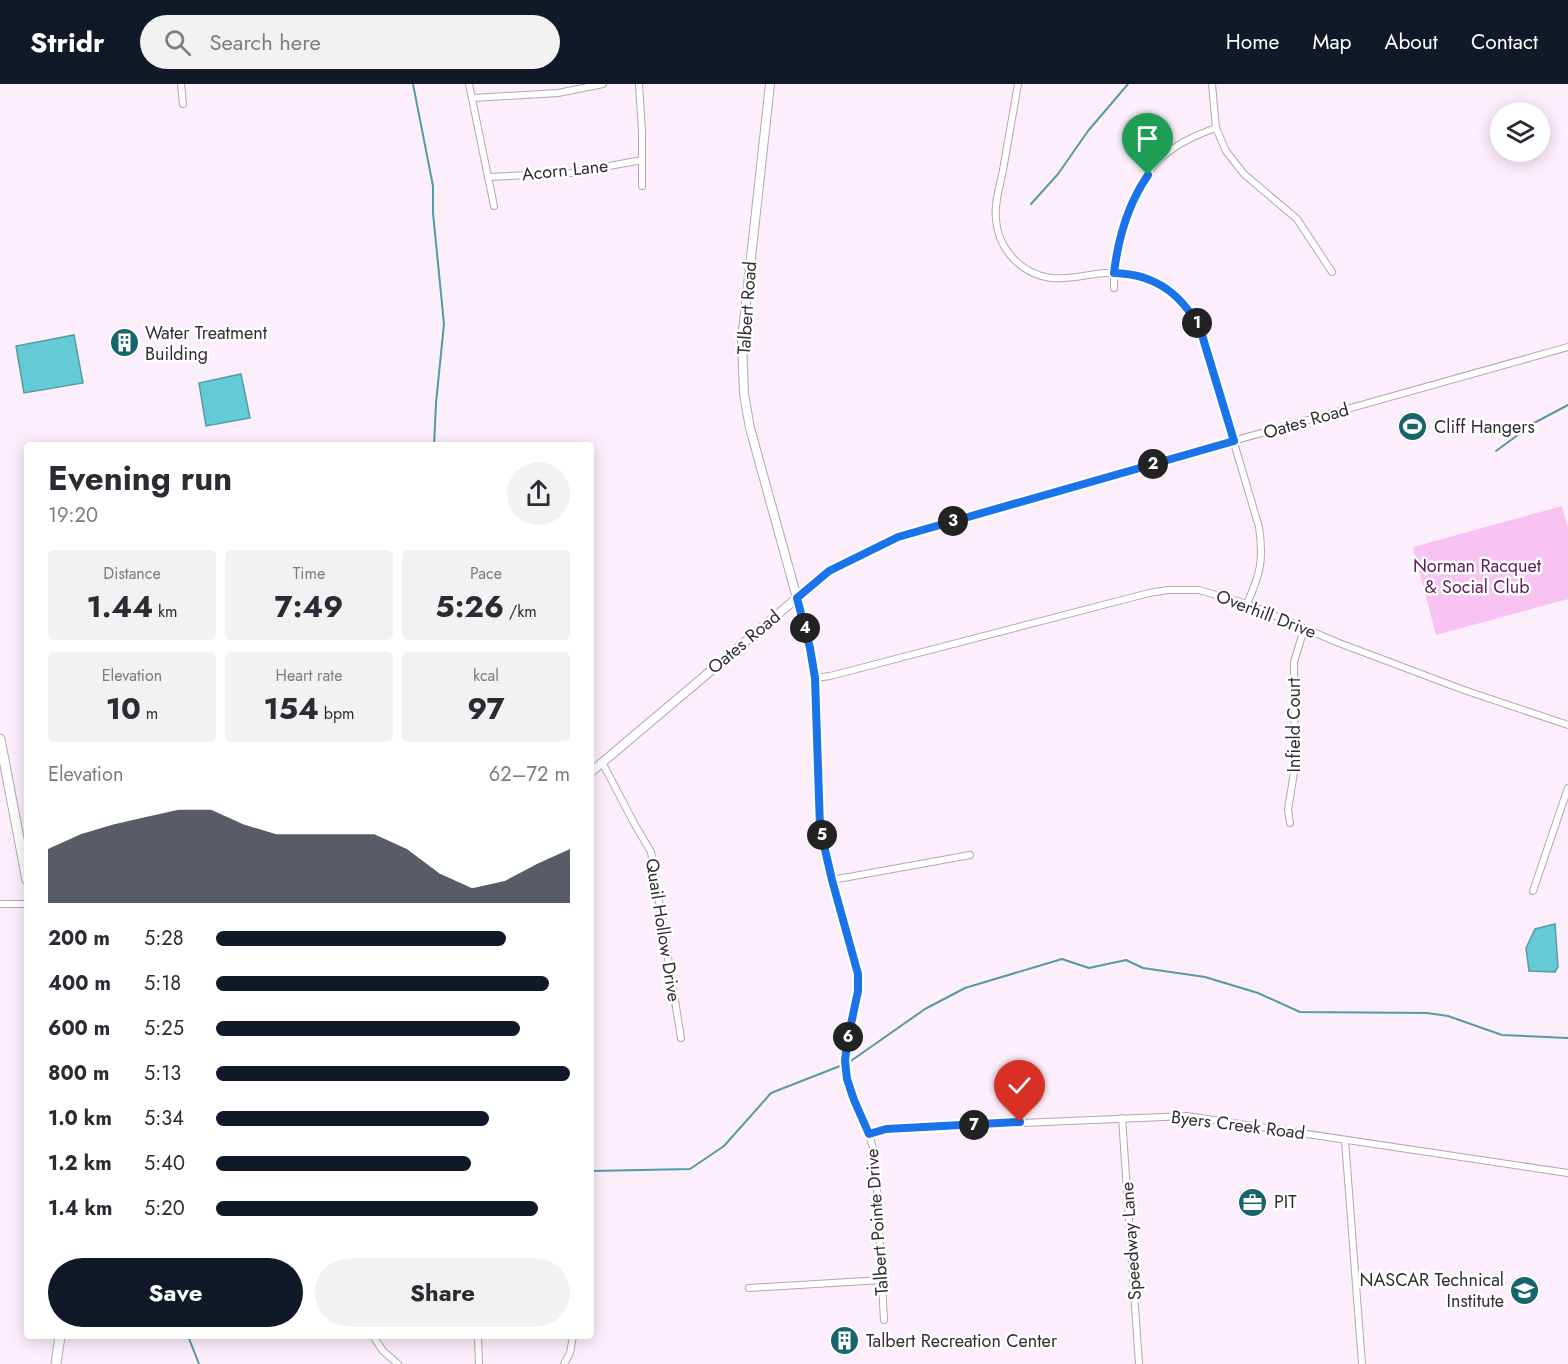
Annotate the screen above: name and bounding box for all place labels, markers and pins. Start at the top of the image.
pin [1122,113,1173,175]
pin: 1 [1182,308,1212,338]
place label: Water Treatment Building [145,320,268,367]
building icon: Water Treatment Building [108,327,140,359]
sports icon: Cliff Hangers [1397,411,1429,443]
place label: Cliff Hangers [1434,414,1535,440]
pin: 2 [1138,449,1168,479]
pin: 3 [938,506,968,536]
pin: 4 [790,613,820,643]
pin: 5 [807,820,837,850]
pin: 6 [833,1022,863,1052]
pin [994,1060,1045,1122]
pin: 7 [959,1110,989,1140]
office icon: PIT [1237,1186,1269,1218]
place label: PIT [1274,1189,1297,1215]
place label: NASCAR Technical Institute [1359,1267,1504,1314]
school or university icon: NASCAR Technical Institute [1509,1274,1541,1306]
building icon: Talbert Recreation Center [829,1325,861,1357]
place label: Talbert Recreation Center [866,1328,1058,1354]

